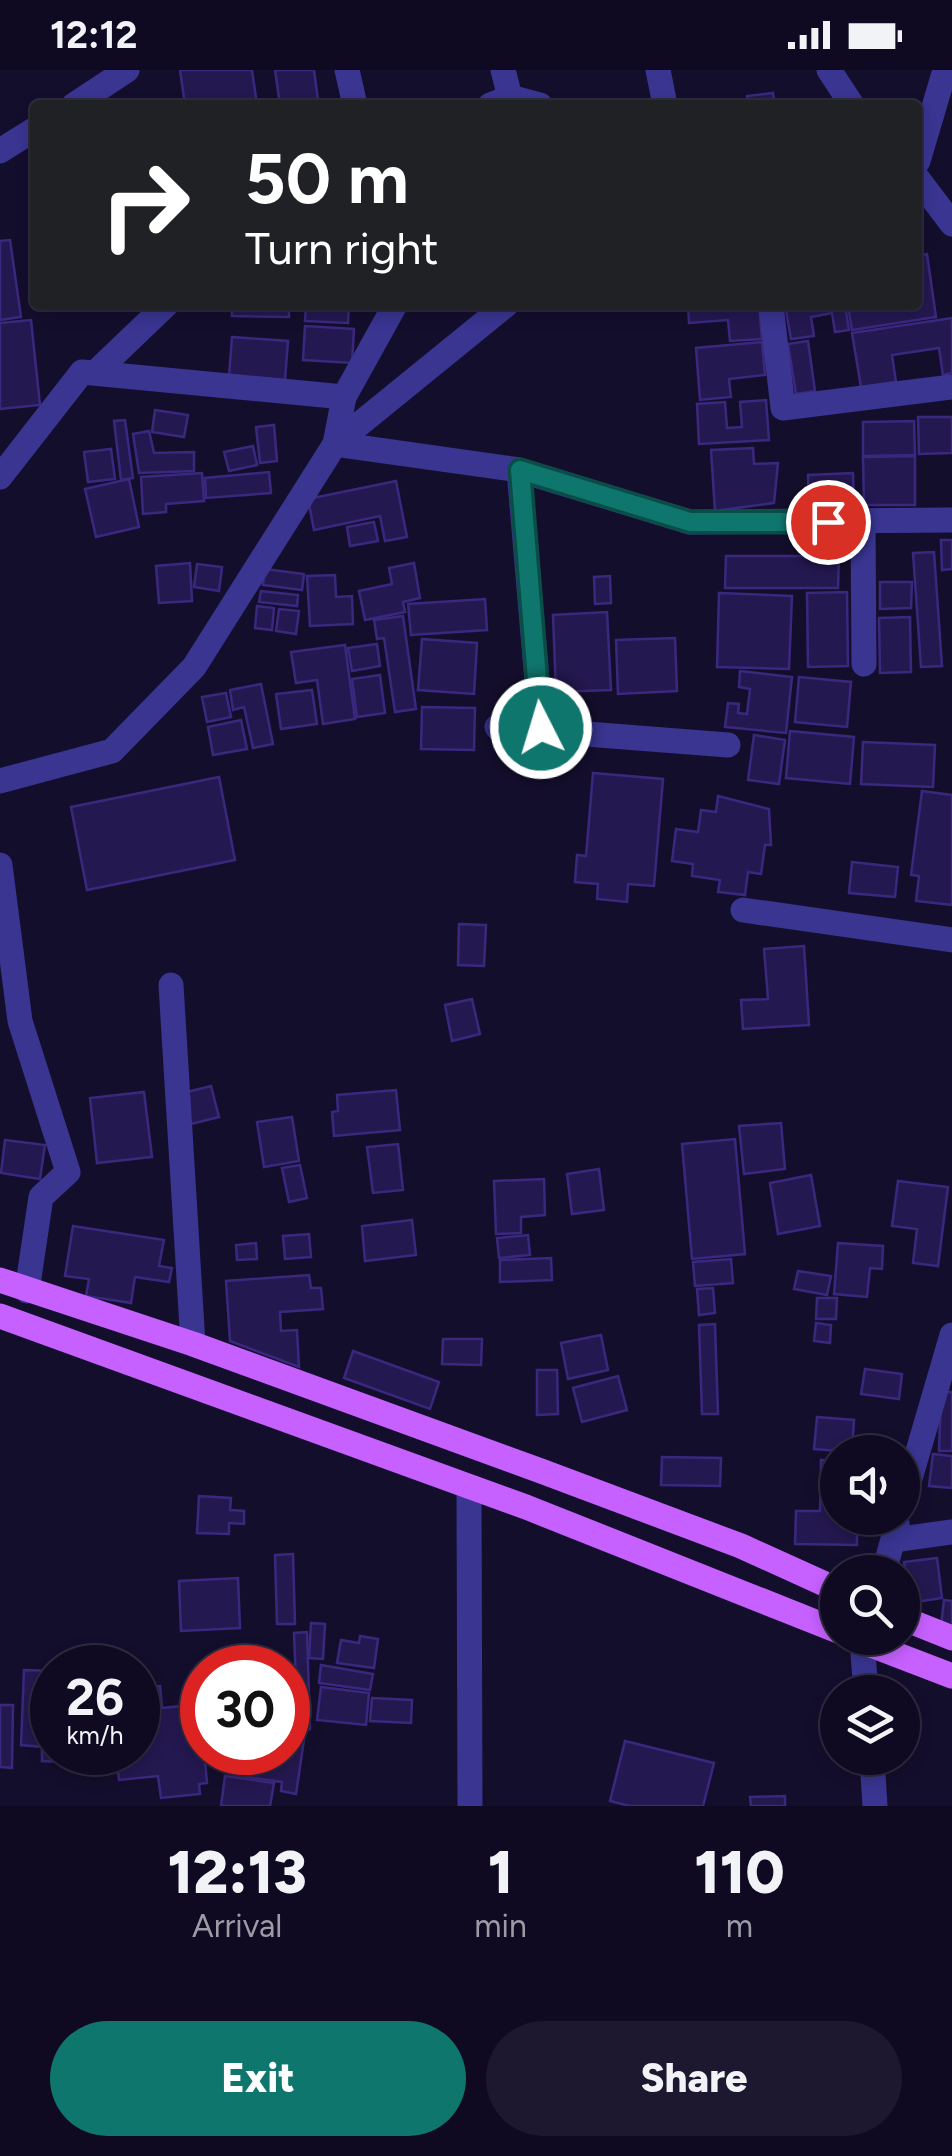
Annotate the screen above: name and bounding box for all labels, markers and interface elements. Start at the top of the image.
text: 12:12 [50,12,138,58]
text: 50 m [245,136,409,221]
icon: right [80,140,210,270]
text: Turn right [245,221,438,275]
pin [786,480,871,565]
icon: arrive [801,495,856,550]
position arrow [489,676,593,780]
map controls [820,1435,920,1775]
button: sound [820,1435,920,1535]
button: search [820,1555,920,1655]
speed limit sign: 30 [180,1645,310,1775]
text: 26 [66,1667,124,1728]
button: layers [820,1675,920,1775]
text: km/h [66,1720,124,1750]
text: 12:13 [167,1836,307,1908]
text: 1 [488,1836,513,1908]
text: 110 [694,1836,785,1908]
text: Arrival [192,1907,282,1945]
text: min [474,1907,527,1945]
text: m [726,1907,753,1945]
button: Exit [50,2021,466,2136]
button: Share [486,2021,902,2136]

